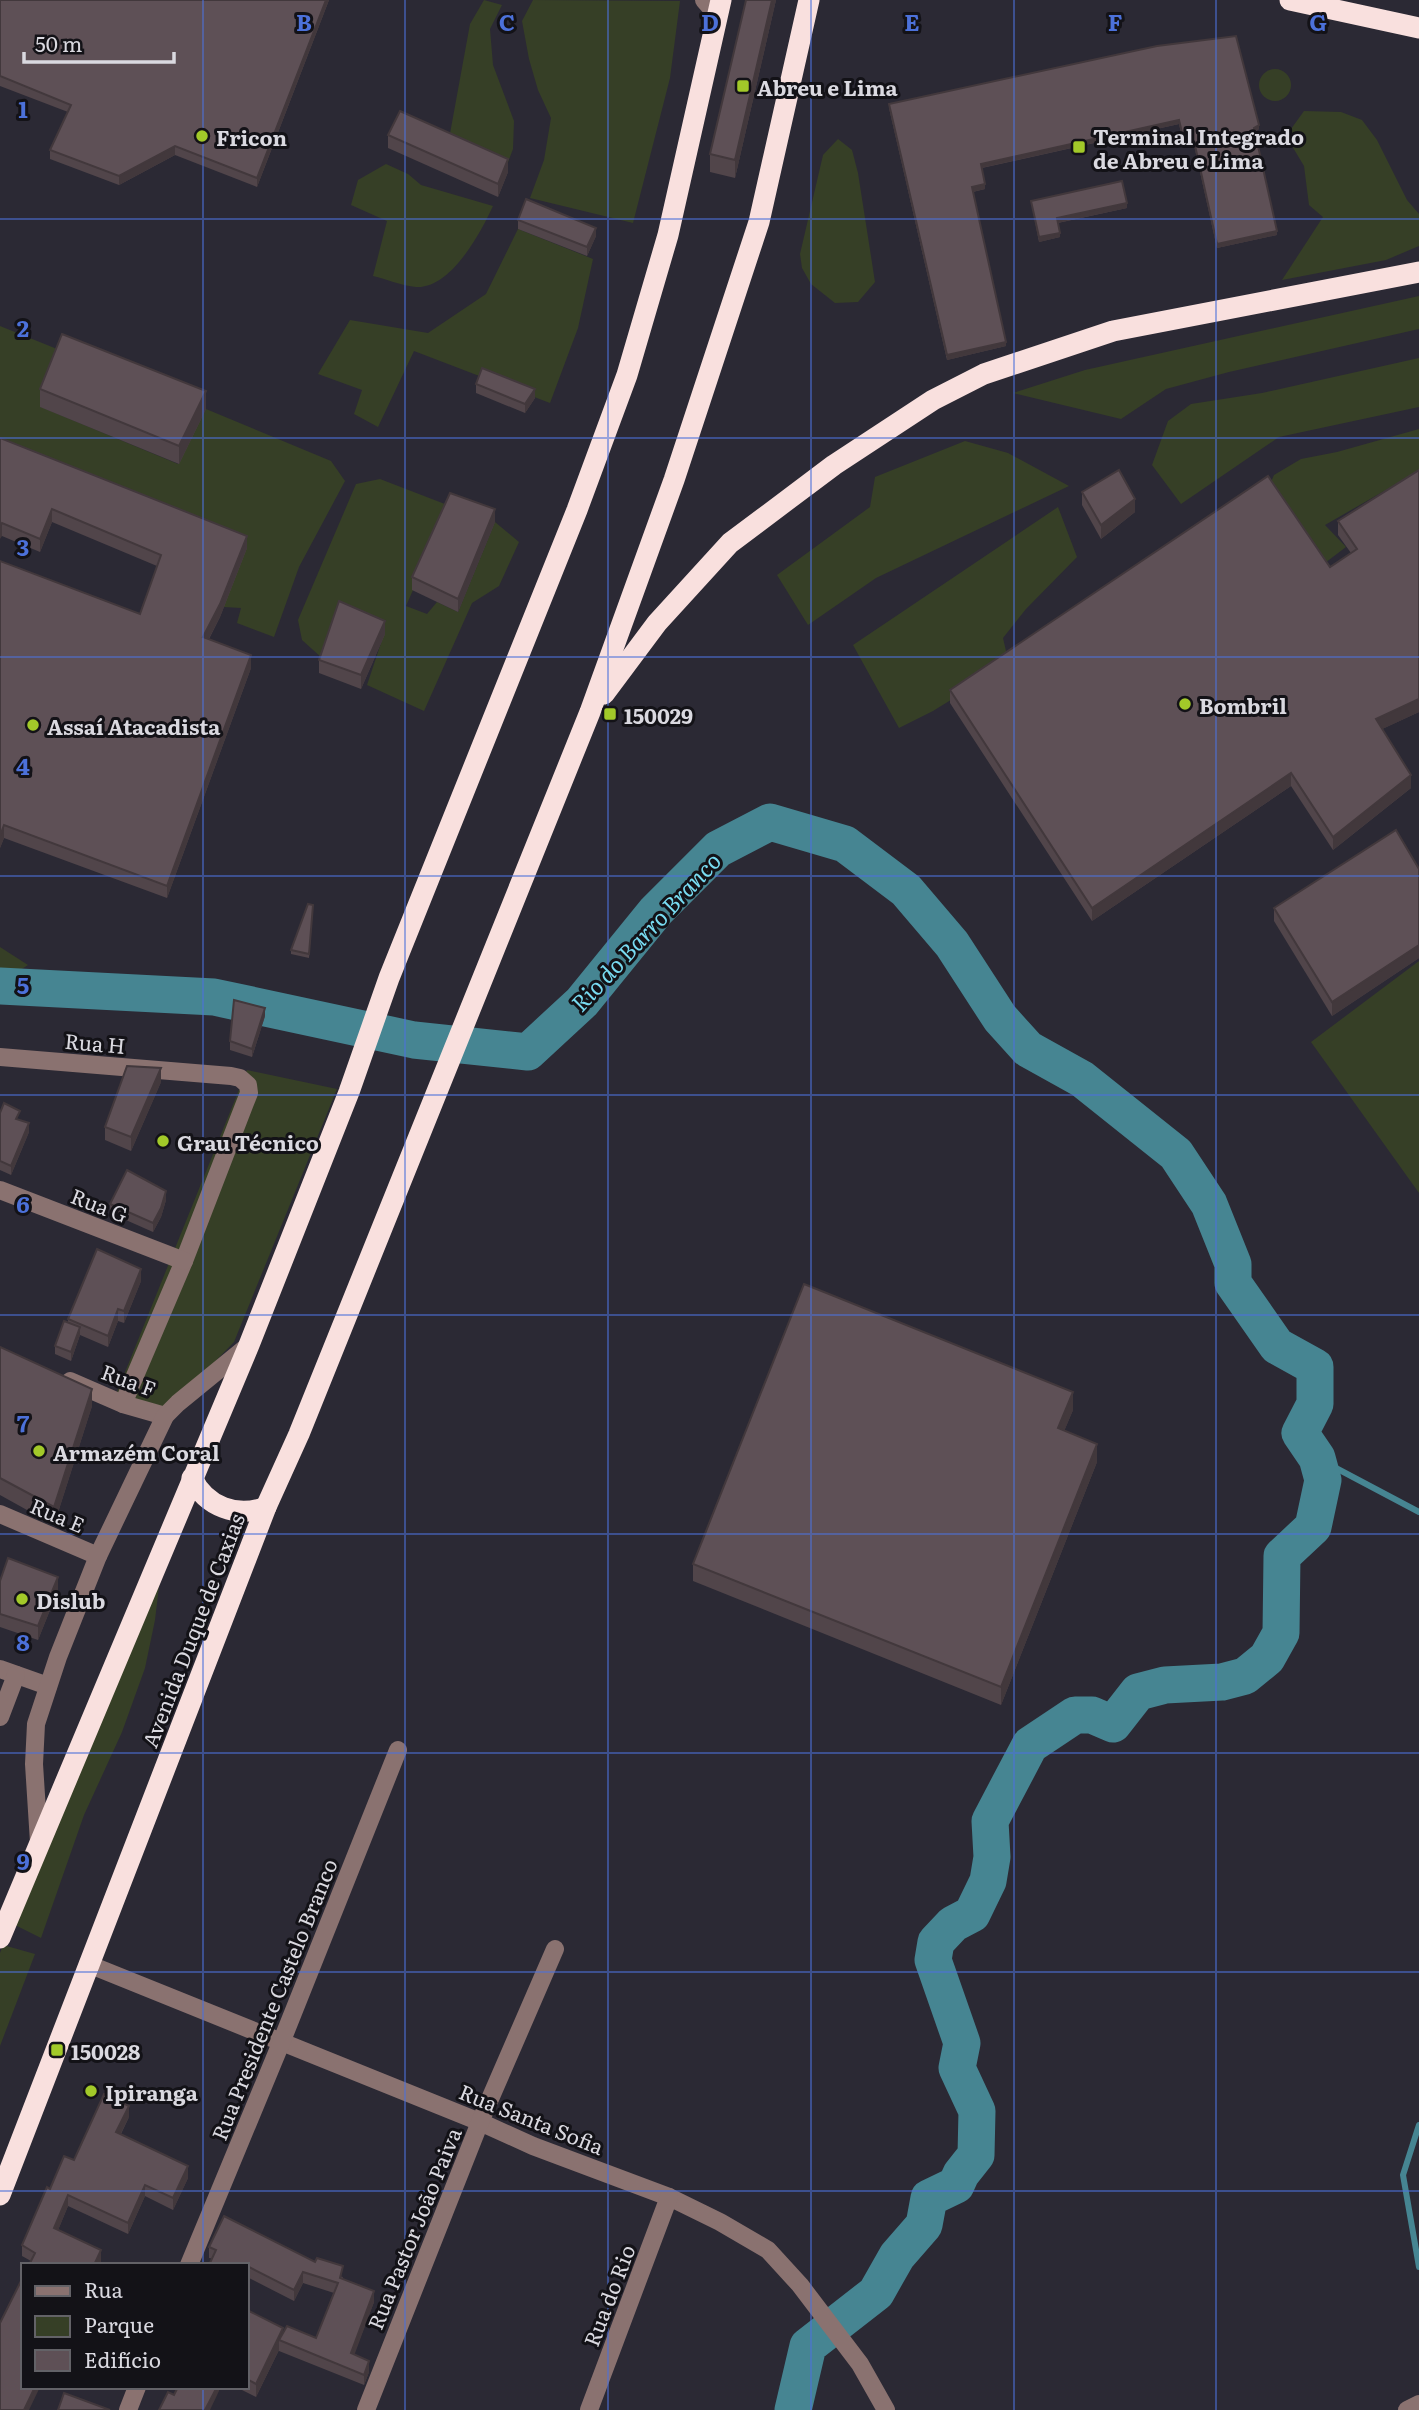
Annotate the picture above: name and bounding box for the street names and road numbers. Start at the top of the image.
street label: Rua H [63,1024,127,1060]
street label: Rua G [67,1179,133,1229]
street label: Rua F [97,1355,161,1403]
street label: Rua E [26,1489,90,1539]
street label: Avenida Duque de Caxias [133,1508,251,1752]
street label: Rua Presidente Castelo Branco [202,1854,344,2144]
street label: Rua Santa Sofia [455,2075,610,2161]
street label: Rua Pastor João Paiva [358,2122,468,2334]
street label: Rua do Rio [574,2240,642,2350]

